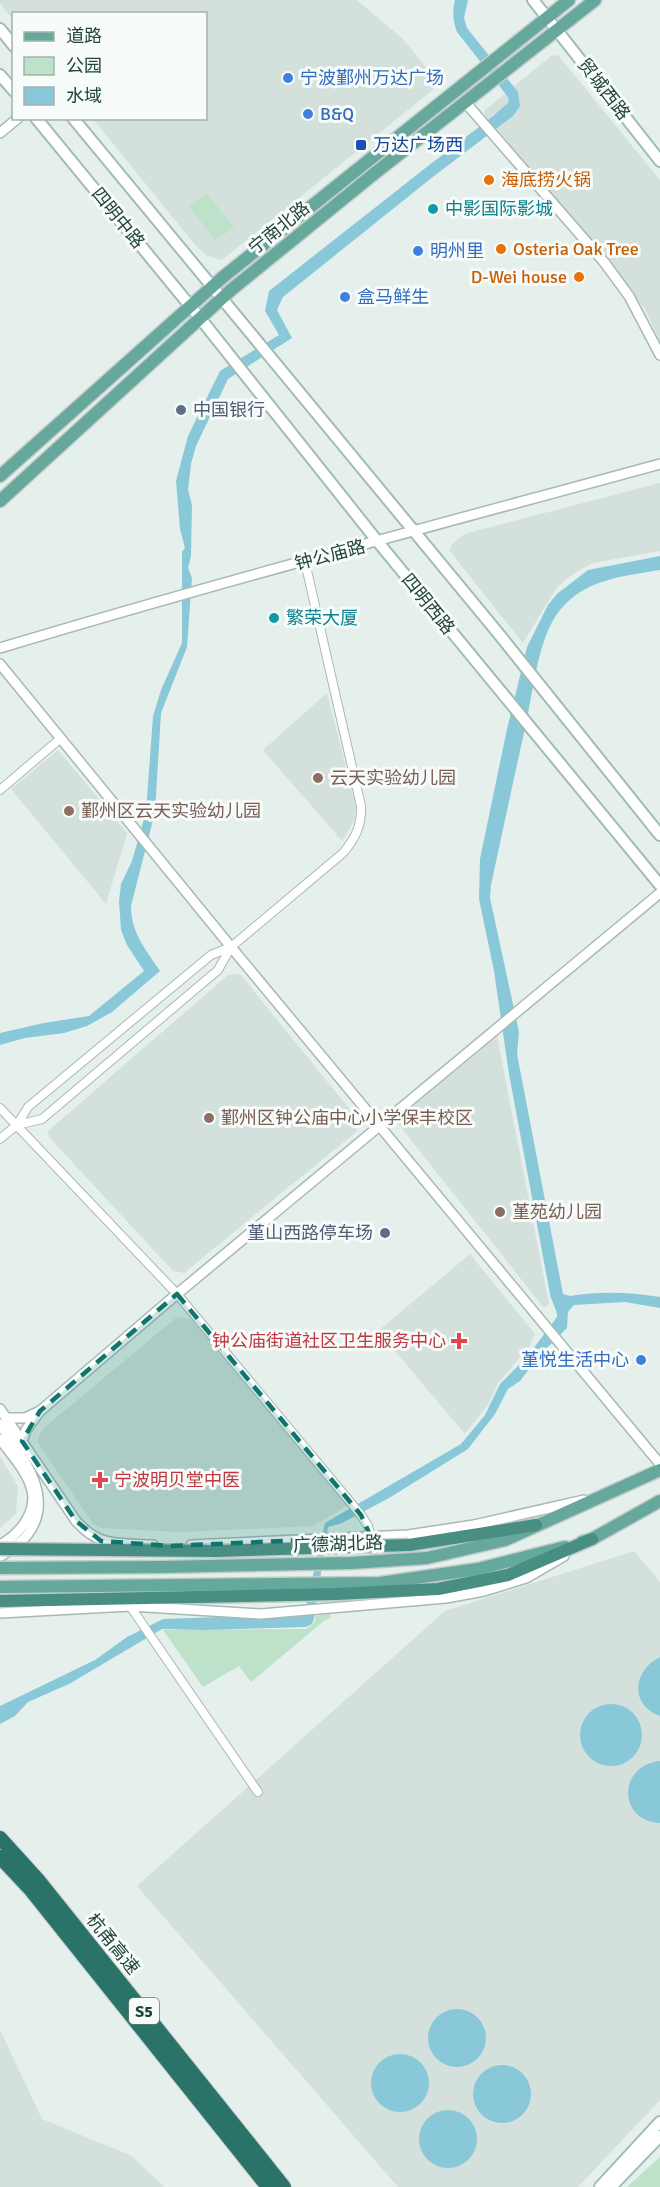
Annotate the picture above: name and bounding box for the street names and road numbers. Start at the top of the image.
street label: 贸城西路 [573,54,635,124]
street label: 四明中路 [87,183,149,253]
street label: 宁南北路 [244,197,314,259]
street label: 钟公庙路 [292,535,368,575]
street label: 四明西路 [397,569,459,639]
street label: 广德湖北路 [293,1531,383,1557]
street label: 杭甬高速 [82,1909,144,1979]
road number: S5 [129,1998,159,2024]

